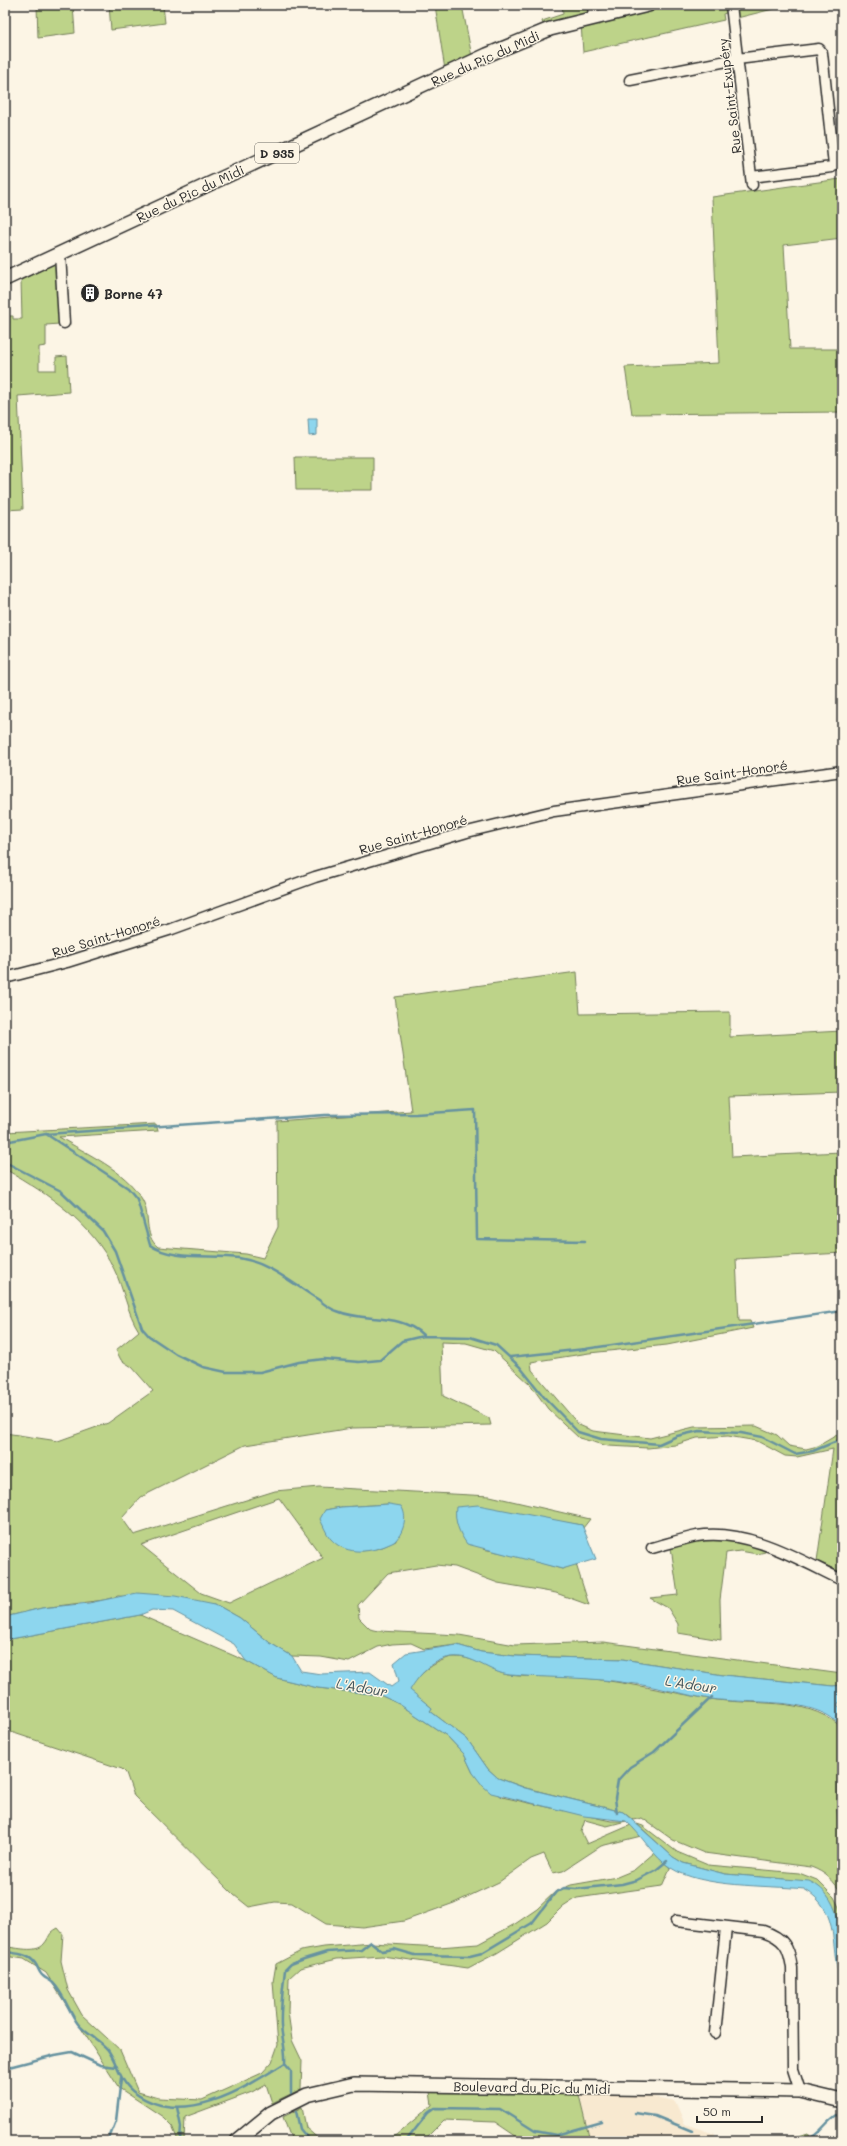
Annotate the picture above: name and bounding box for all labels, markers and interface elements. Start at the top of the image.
street label: Rue du Pic du Midi [428,26,542,90]
street label: Rue Saint-Exupéry [713,37,745,155]
road number: D 935 [255,143,299,163]
street label: Rue du Pic du Midi [133,161,247,225]
building icon: Borne 47 [79,282,101,304]
place label: Borne 47 [104,285,163,302]
street label: Rue Saint-Honoré [675,756,789,788]
street label: Rue Saint-Honoré [357,810,469,858]
street label: Rue Saint-Honoré [50,912,162,960]
water label: L'Adour [664,1671,718,1697]
water label: L'Adour [335,1673,389,1701]
street label: Boulevard du Pic du Midi [453,2077,611,2097]
scale bar [697,2098,762,2124]
text: 50 m [703,2103,731,2119]

